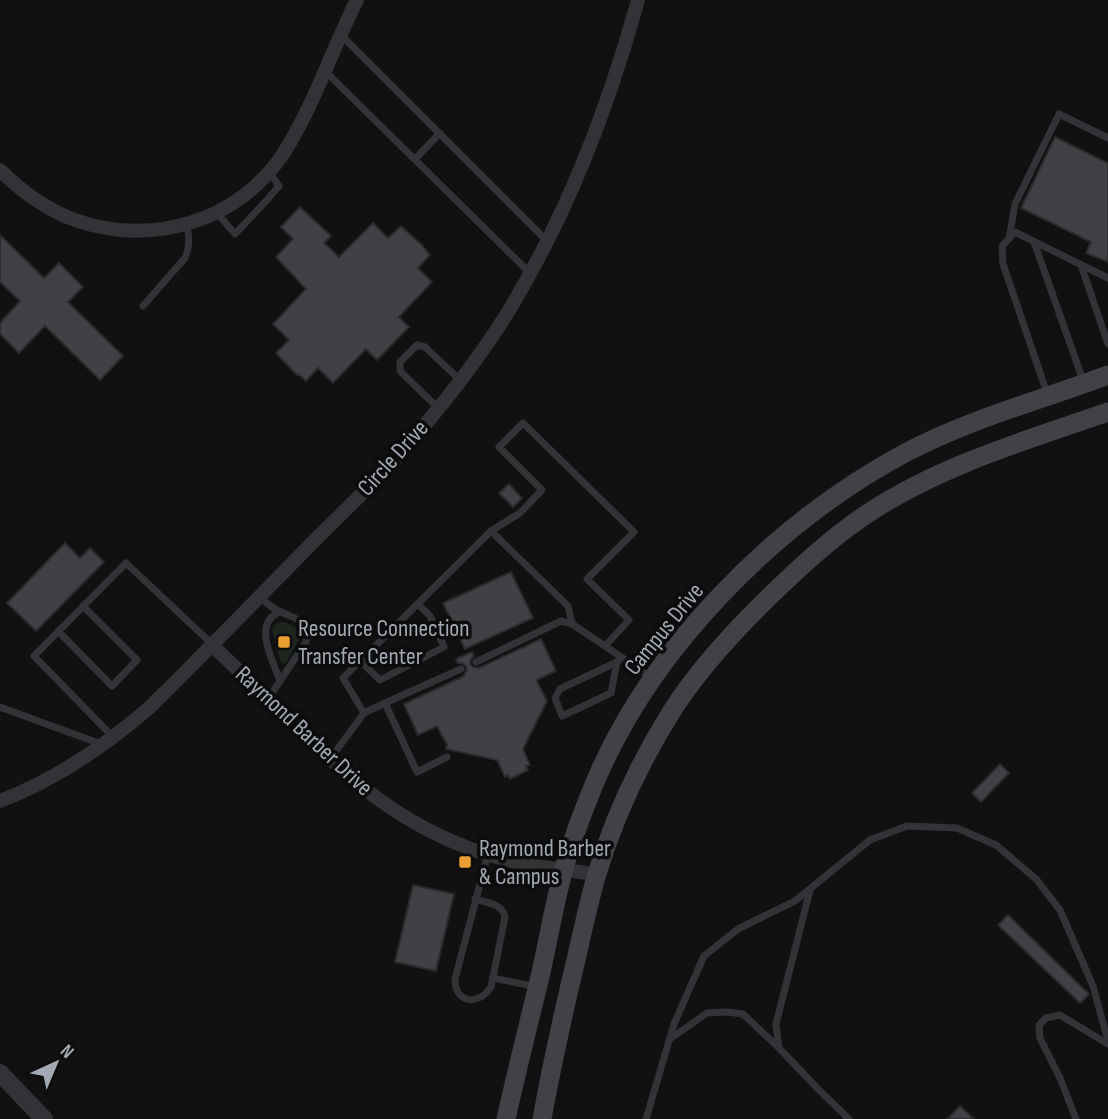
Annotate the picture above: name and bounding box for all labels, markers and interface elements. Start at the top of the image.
street label: Circle Drive [351,414,435,502]
street label: Campus Drive [618,577,710,681]
place label: Resource Connection Transfer Center [298,614,470,671]
marker: Resource Connection Transfer Center [276,634,292,650]
street label: Raymond Barber Drive [229,660,379,802]
place label: Raymond Barber & Campus [479,834,611,891]
marker: Raymond Barber & Campus [457,854,473,870]
north arrow [21,1028,91,1098]
text: N [55,1040,78,1064]

